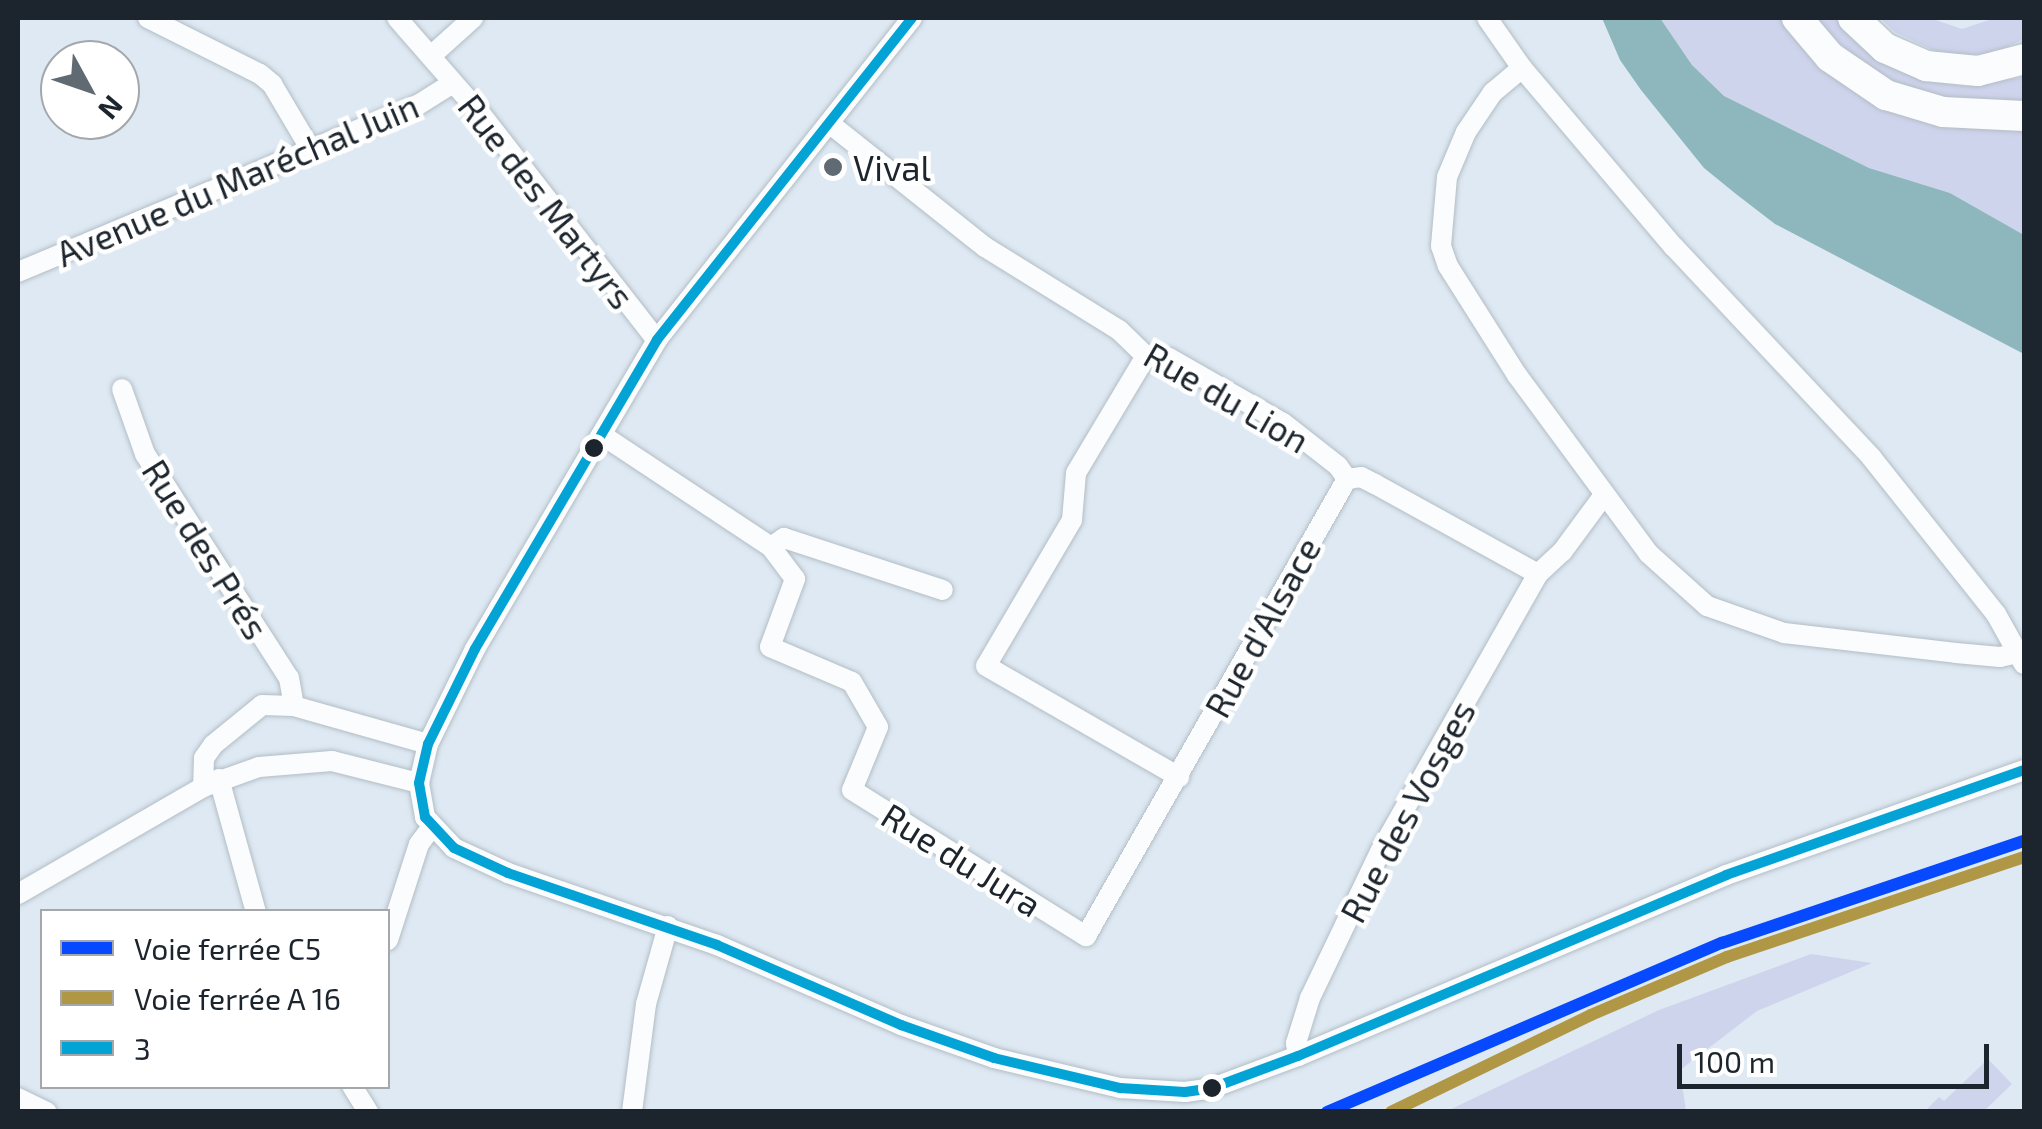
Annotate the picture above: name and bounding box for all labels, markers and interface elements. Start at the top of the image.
north arrow [40,40,140,140]
street label: Avenue du Maréchal Juin [49,83,425,275]
street label: Rue des Martyrs [450,86,644,316]
text: N [92,89,131,127]
place label: Vival [853,146,931,188]
marker: Vival [822,156,844,178]
street label: Rue du Lion [1137,333,1317,461]
unlabelled marker [584,438,604,458]
street label: Rue des Prés [134,452,278,646]
street label: Rue d'Alsace [1195,530,1329,724]
street label: Rue des Vosges [1331,692,1483,930]
street label: Rue du Jura [874,793,1050,925]
legend [40,909,390,1089]
text: Voie ferrée C5 [134,930,321,966]
text: Voie ferrée A 16 [134,980,341,1016]
scale bar [1682,1024,1994,1086]
text: 3 [134,1030,151,1066]
text: 100 m [1694,1043,1775,1079]
unlabelled marker [1202,1078,1222,1098]

